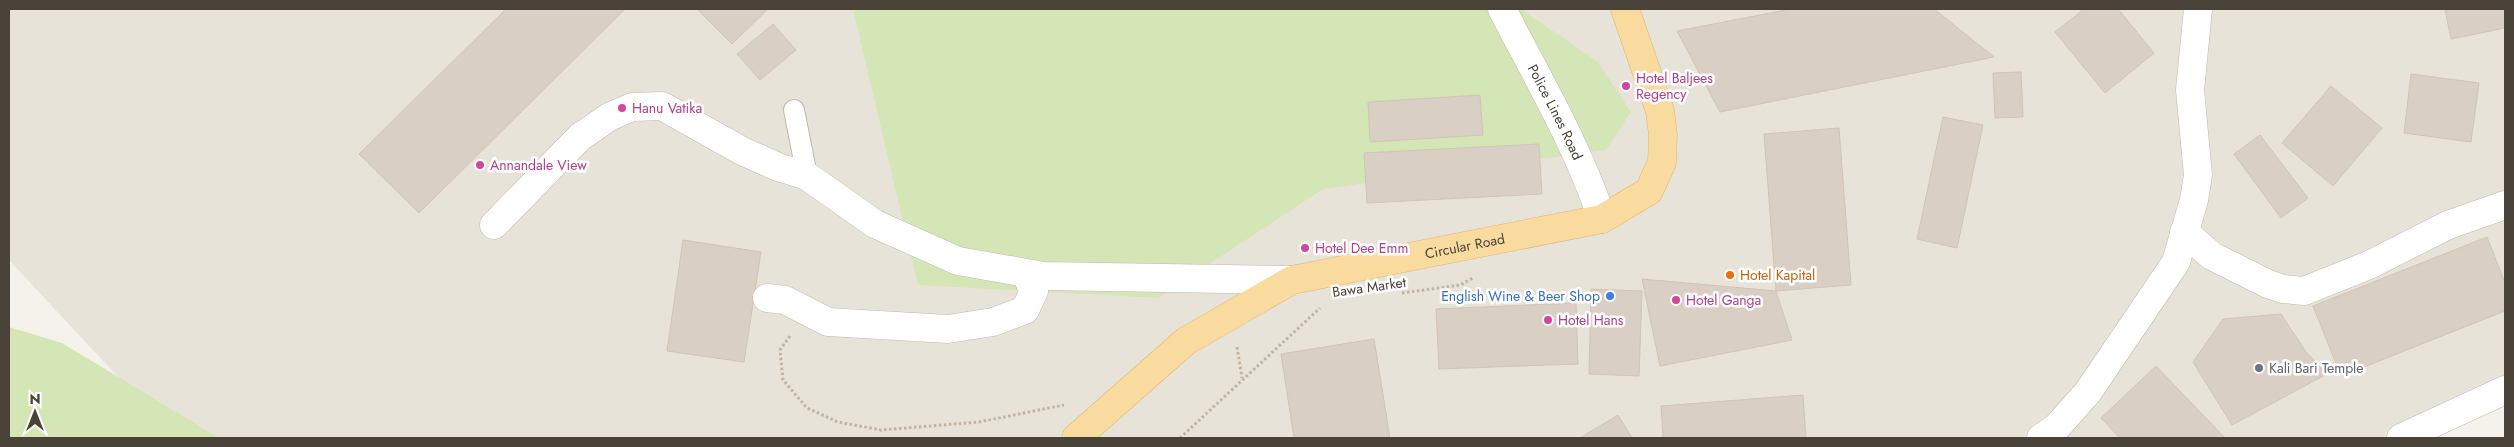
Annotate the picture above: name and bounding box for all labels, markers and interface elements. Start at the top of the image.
street label: Police Lines Road [1523,61,1588,163]
place label: Hotel Baljees Regency [1636,68,1713,104]
marker: Hotel Baljees Regency [1620,80,1632,92]
place label: Hanu Vatika [632,98,702,118]
marker: Hanu Vatika [616,102,628,114]
place label: Annandale View [490,155,587,175]
marker: Annandale View [474,159,486,171]
street label: Circular Road [1423,228,1506,264]
place label: Hotel Dee Emm [1315,238,1408,258]
marker: Hotel Dee Emm [1299,242,1311,254]
place label: Hotel Kapital [1740,265,1815,285]
marker: Hotel Kapital [1724,269,1736,281]
street label: Bawa Market [1331,272,1408,302]
place label: English Wine & Beer Shop [1441,286,1600,306]
marker: English Wine & Beer Shop [1604,290,1616,302]
place label: Hotel Ganga [1686,290,1761,310]
marker: Hotel Ganga [1670,294,1682,306]
place label: Hotel Hans [1558,310,1624,330]
marker: Hotel Hans [1542,314,1554,326]
place label: Kali Bari Temple [2269,358,2364,378]
marker: Kali Bari Temple [2253,362,2265,374]
north arrow [10,387,60,437]
text: N [29,389,41,409]

